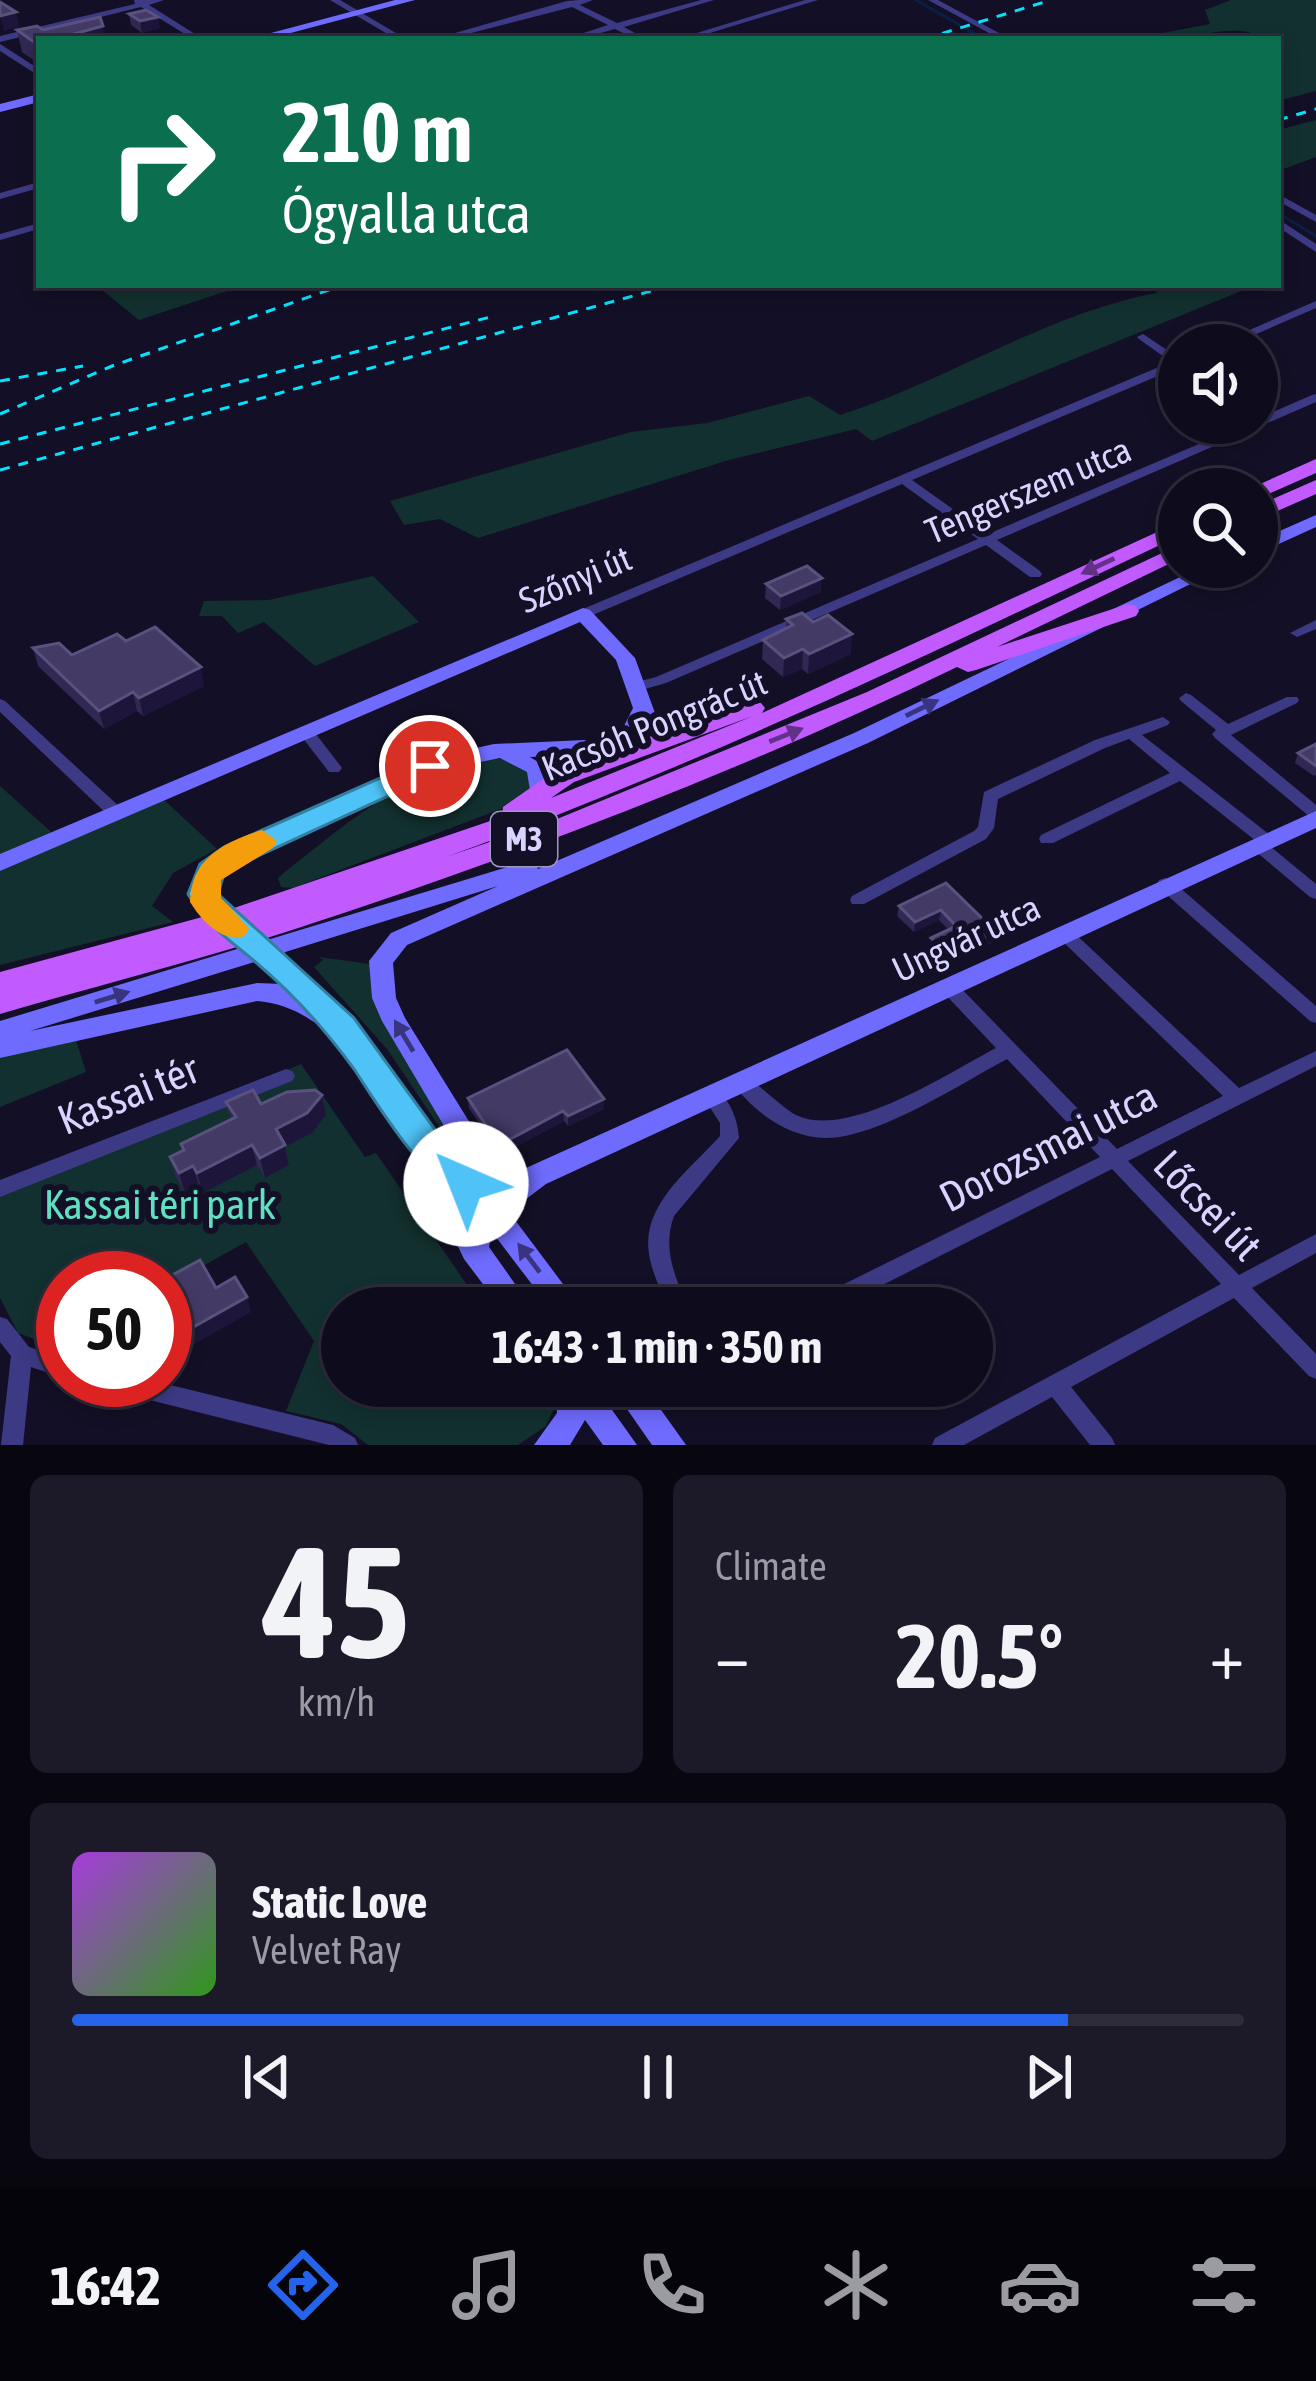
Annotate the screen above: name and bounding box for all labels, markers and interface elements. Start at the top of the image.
icon: right [84,84,240,240]
text: 210 m [282,84,472,180]
text: Ógyalla utca [282,183,531,244]
map controls [1158,324,1278,588]
button: sound [1158,324,1278,444]
street label: Tengerszem utca [919,428,1137,552]
button: search [1158,468,1278,588]
street label: Szőnyi út [513,537,637,621]
one-way arrow [1080,556,1115,576]
street label: Kacsóh Pongrác út [535,661,773,789]
one-way arrow [905,699,939,719]
pin [379,715,481,817]
one-way arrow [768,725,804,744]
icon: arrive [397,733,463,799]
road number: M3 [491,812,557,866]
street label: Ungvár utca [885,885,1047,991]
one-way arrow [94,987,131,1005]
one-way arrow [394,1019,415,1053]
street label: Kassai tér [51,1044,206,1144]
street label: Dorozsmai utca [931,1071,1165,1221]
position arrow [403,1121,529,1247]
street label: Lőcsei út [1144,1140,1272,1270]
park label: Kassai téri park [44,1180,276,1228]
one-way arrow [517,1242,542,1273]
speed limit sign: 50 [36,1251,192,1407]
text: 16:43 · 1 min · 350 m [492,1321,822,1373]
text: 45 [263,1512,410,1691]
text: Climate [715,1544,827,1588]
text: 20.5° [896,1604,1063,1707]
text: − [715,1617,749,1693]
text: + [1210,1617,1244,1693]
text: km/h [298,1680,375,1724]
text: Static Love [252,1876,428,1928]
text: Velvet Ray [252,1928,401,1972]
icon: previous [234,2044,300,2110]
icon: pause [625,2044,691,2110]
icon: next [1016,2044,1082,2110]
icon: directions [261,2243,345,2327]
icon: music [445,2243,529,2327]
icon: phone [630,2243,714,2327]
icon: climate [814,2243,898,2327]
icon: car [998,2243,1082,2327]
icon: filters [1182,2243,1266,2327]
text: 16:42 [50,2255,161,2316]

